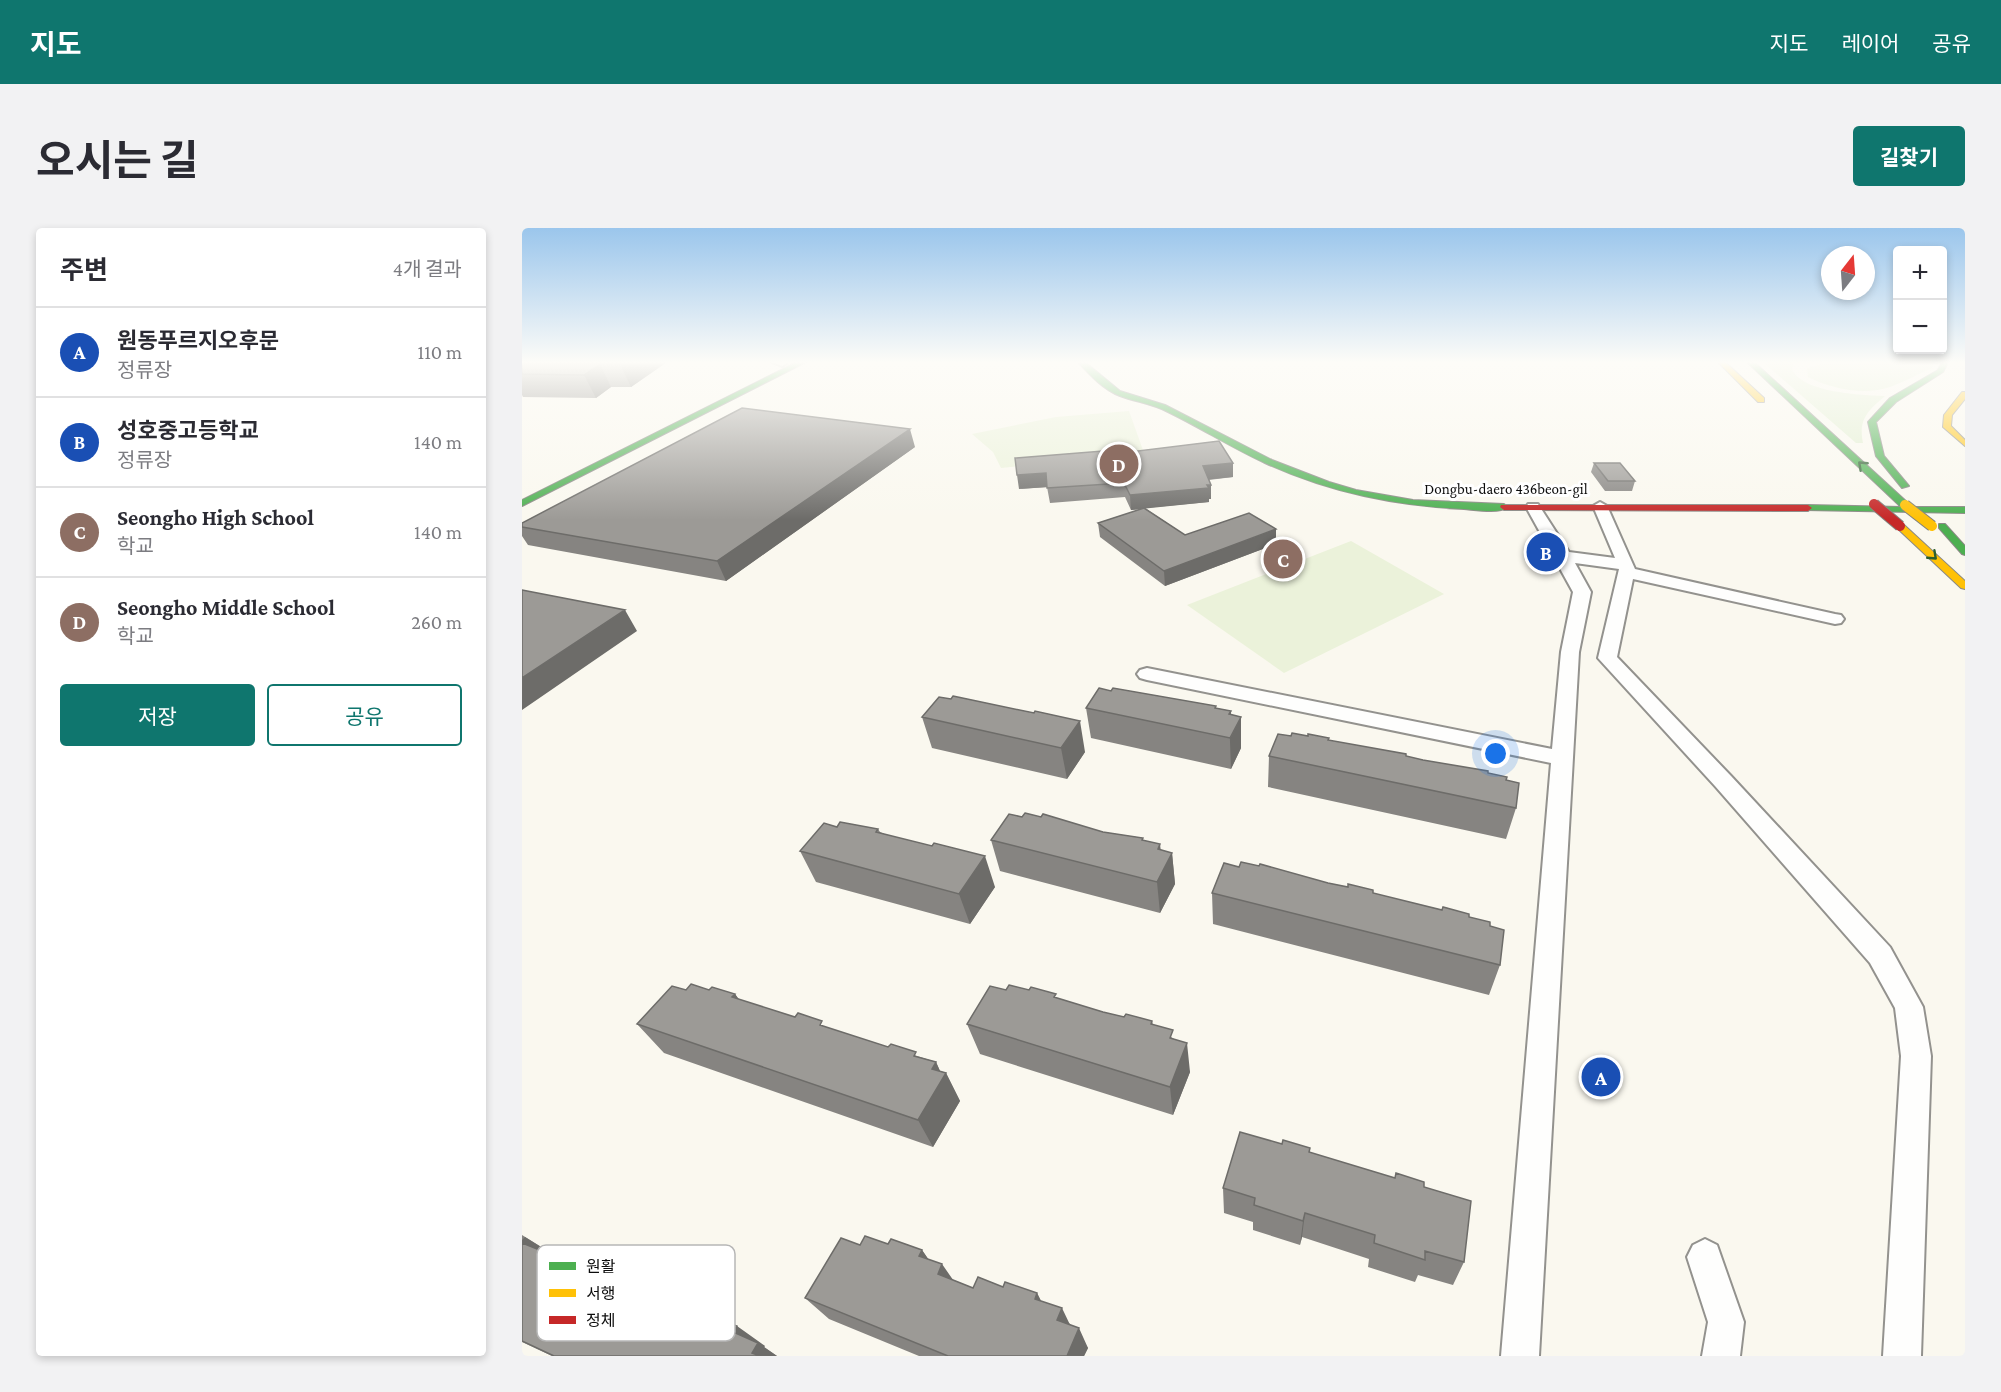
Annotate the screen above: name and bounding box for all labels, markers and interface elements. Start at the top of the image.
text: 지도 [30,29,82,60]
text: 지도 [1770,32,1808,56]
text: 레이어 [1841,32,1899,56]
text: 공유 [1932,32,1971,56]
button: 길찾기 [1853,126,1965,186]
text: 오시는 길 [36,137,199,184]
north arrow [1821,246,1875,300]
map controls [1893,246,1947,354]
button: + [1893,246,1947,300]
text: 주변 [60,256,108,285]
text: 4개 결과 [393,258,462,280]
button: − [1893,300,1947,354]
text: 원동푸르지오후문 [117,328,279,353]
text: A [74,341,85,363]
text: 110 m [418,341,462,363]
text: 정류장 [117,359,172,381]
text: 성호중고등학교 [117,418,259,443]
text: B [74,431,85,453]
text: 140 m [414,431,462,453]
pin: D [1100,442,1138,486]
text: 정류장 [117,449,172,471]
one-way arrow [1858,461,1868,472]
street label: Dongbu-daero 436beon-gil [1424,481,1588,498]
text: Seongho High School [117,505,314,530]
text: C [73,521,86,543]
text: 140 m [414,521,462,543]
pin: B [1526,530,1566,574]
text: 학교 [117,535,154,557]
pin: C [1264,536,1302,582]
one-way arrow [1926,549,1936,560]
text: Seongho Middle School [117,595,335,620]
text: D [73,611,86,633]
text: 260 m [411,611,462,633]
text: 학교 [117,625,154,647]
button: 저장 [60,684,255,746]
button: 공유 [267,684,462,746]
your location [1481,739,1510,768]
pin: A [1582,1054,1620,1100]
legend [537,1245,735,1341]
text: 원활 [586,1258,616,1275]
text: 서행 [586,1285,615,1302]
text: 정체 [586,1312,615,1329]

